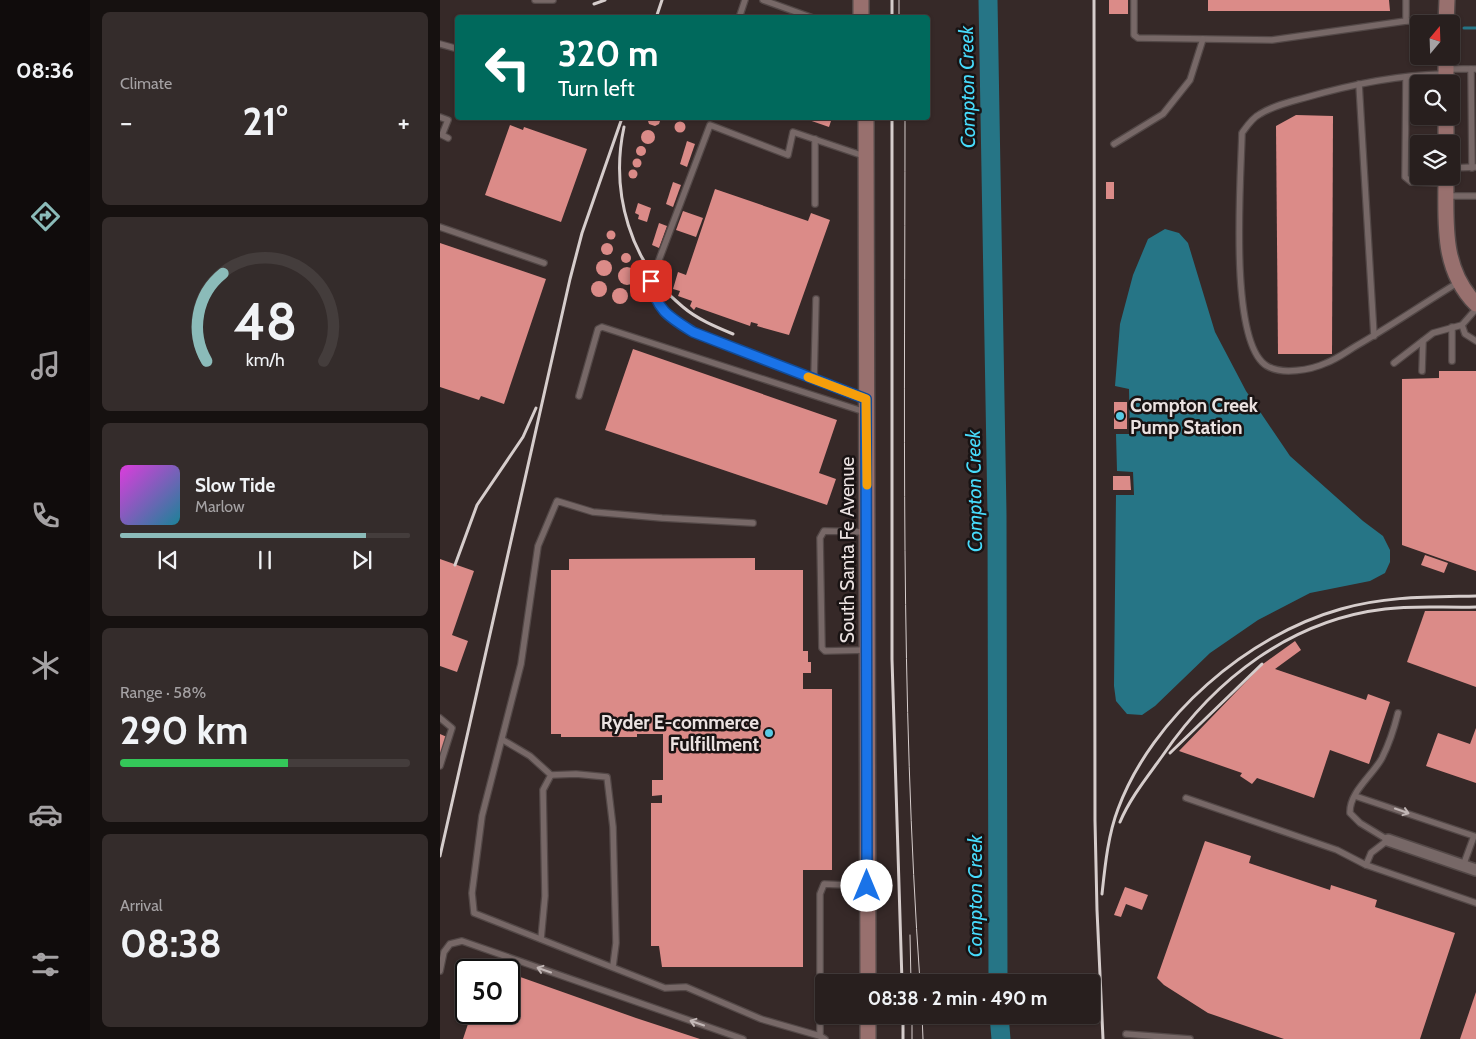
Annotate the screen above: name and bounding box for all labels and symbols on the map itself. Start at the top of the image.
north arrow [1410,15,1460,65]
water label: Compton Creek [954,24,980,148]
pin [630,260,672,302]
place label: Compton Creek Pump Station [1130,394,1259,439]
marker: Compton Creek Pump Station [1114,410,1126,422]
water label: Compton Creek [961,428,987,552]
street label: South Santa Fe Avenue [836,457,859,643]
place label: Ryder E-commerce Fulfillment [601,711,759,756]
marker: Ryder E-commerce Fulfillment [763,727,775,739]
one-way arrow [1394,807,1409,816]
water label: Compton Creek [963,833,987,957]
position arrow [840,859,892,911]
speed limit sign: 50 [455,959,520,1024]
one-way arrow [536,965,552,974]
one-way arrow [690,1018,706,1027]

